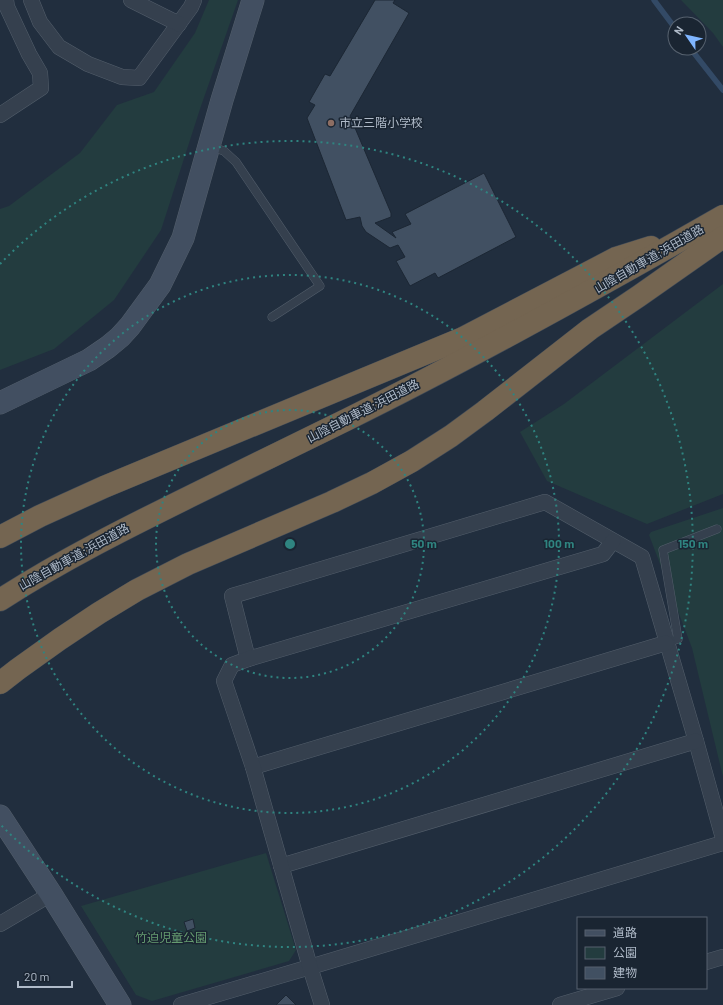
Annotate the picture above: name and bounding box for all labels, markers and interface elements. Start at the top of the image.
north arrow [667,16,707,56]
text: N [671,23,686,37]
place label: 市立三階小学校 [339,115,423,129]
marker: 市立三階小学校 [326,118,336,128]
street label: 山陰自動車道;浜田道路 [591,221,706,295]
street label: 山陰自動車道;浜田道路 [304,376,421,444]
street label: 山陰自動車道;浜田道路 [16,520,131,592]
text: 50 m [411,536,437,550]
text: 100 m [544,536,574,550]
text: 150 m [678,536,708,550]
centre of rings [283,537,297,551]
legend [577,917,707,989]
text: 道路 [613,925,637,939]
park label: 竹迫児童公園 [135,930,207,944]
text: 公園 [613,945,637,959]
scale bar [18,963,72,989]
text: 建物 [613,965,637,979]
text: 20 m [24,969,50,983]

